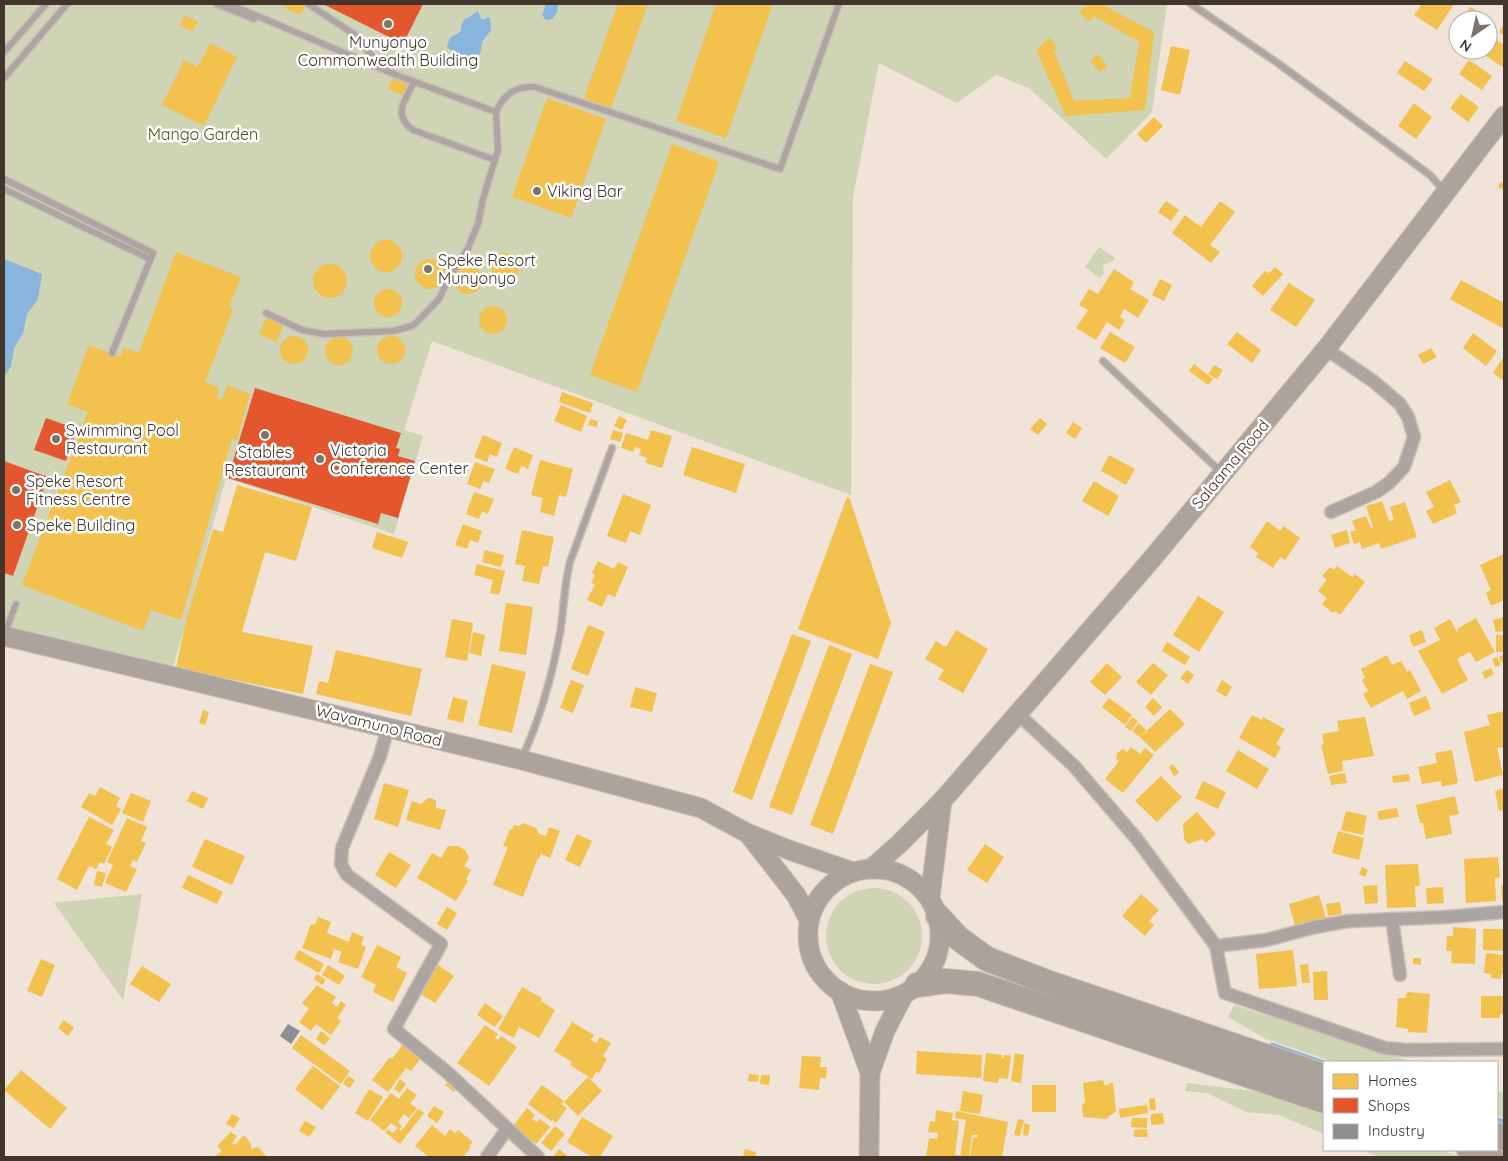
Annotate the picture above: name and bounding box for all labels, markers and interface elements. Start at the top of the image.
north arrow [1448,10,1498,60]
marker: Munyonyo Commonwealth Building [382,18,394,30]
place label: Munyonyo Commonwealth Building [298,32,478,70]
text: N [1456,35,1475,56]
park label: Mango Garden [148,124,258,144]
place label: Viking Bar [547,181,623,201]
marker: Viking Bar [531,185,543,197]
place label: Speke Resort Munyonyo [438,250,536,288]
marker: Speke Resort Munyonyo [422,263,434,275]
street label: Salaama Road [1187,415,1273,513]
place label: Swimming Pool Restaurant [66,420,179,458]
marker: Stables Restaurant [259,429,271,441]
marker: Swimming Pool Restaurant [50,433,62,445]
place label: Victoria Conference Center [330,440,469,478]
place label: Stables Restaurant [224,442,306,480]
marker: Victoria Conference Center [314,453,326,465]
place label: Speke Resort Fitness Centre [26,471,131,509]
marker: Speke Resort Fitness Centre [10,484,22,496]
place label: Speke Building [27,515,135,535]
marker: Speke Building [11,519,23,531]
street label: Wavamuno Road [314,700,444,750]
legend [1323,1061,1498,1151]
text: Homes [1368,1071,1417,1090]
text: Shops [1368,1096,1410,1115]
text: Industry [1368,1121,1425,1140]

